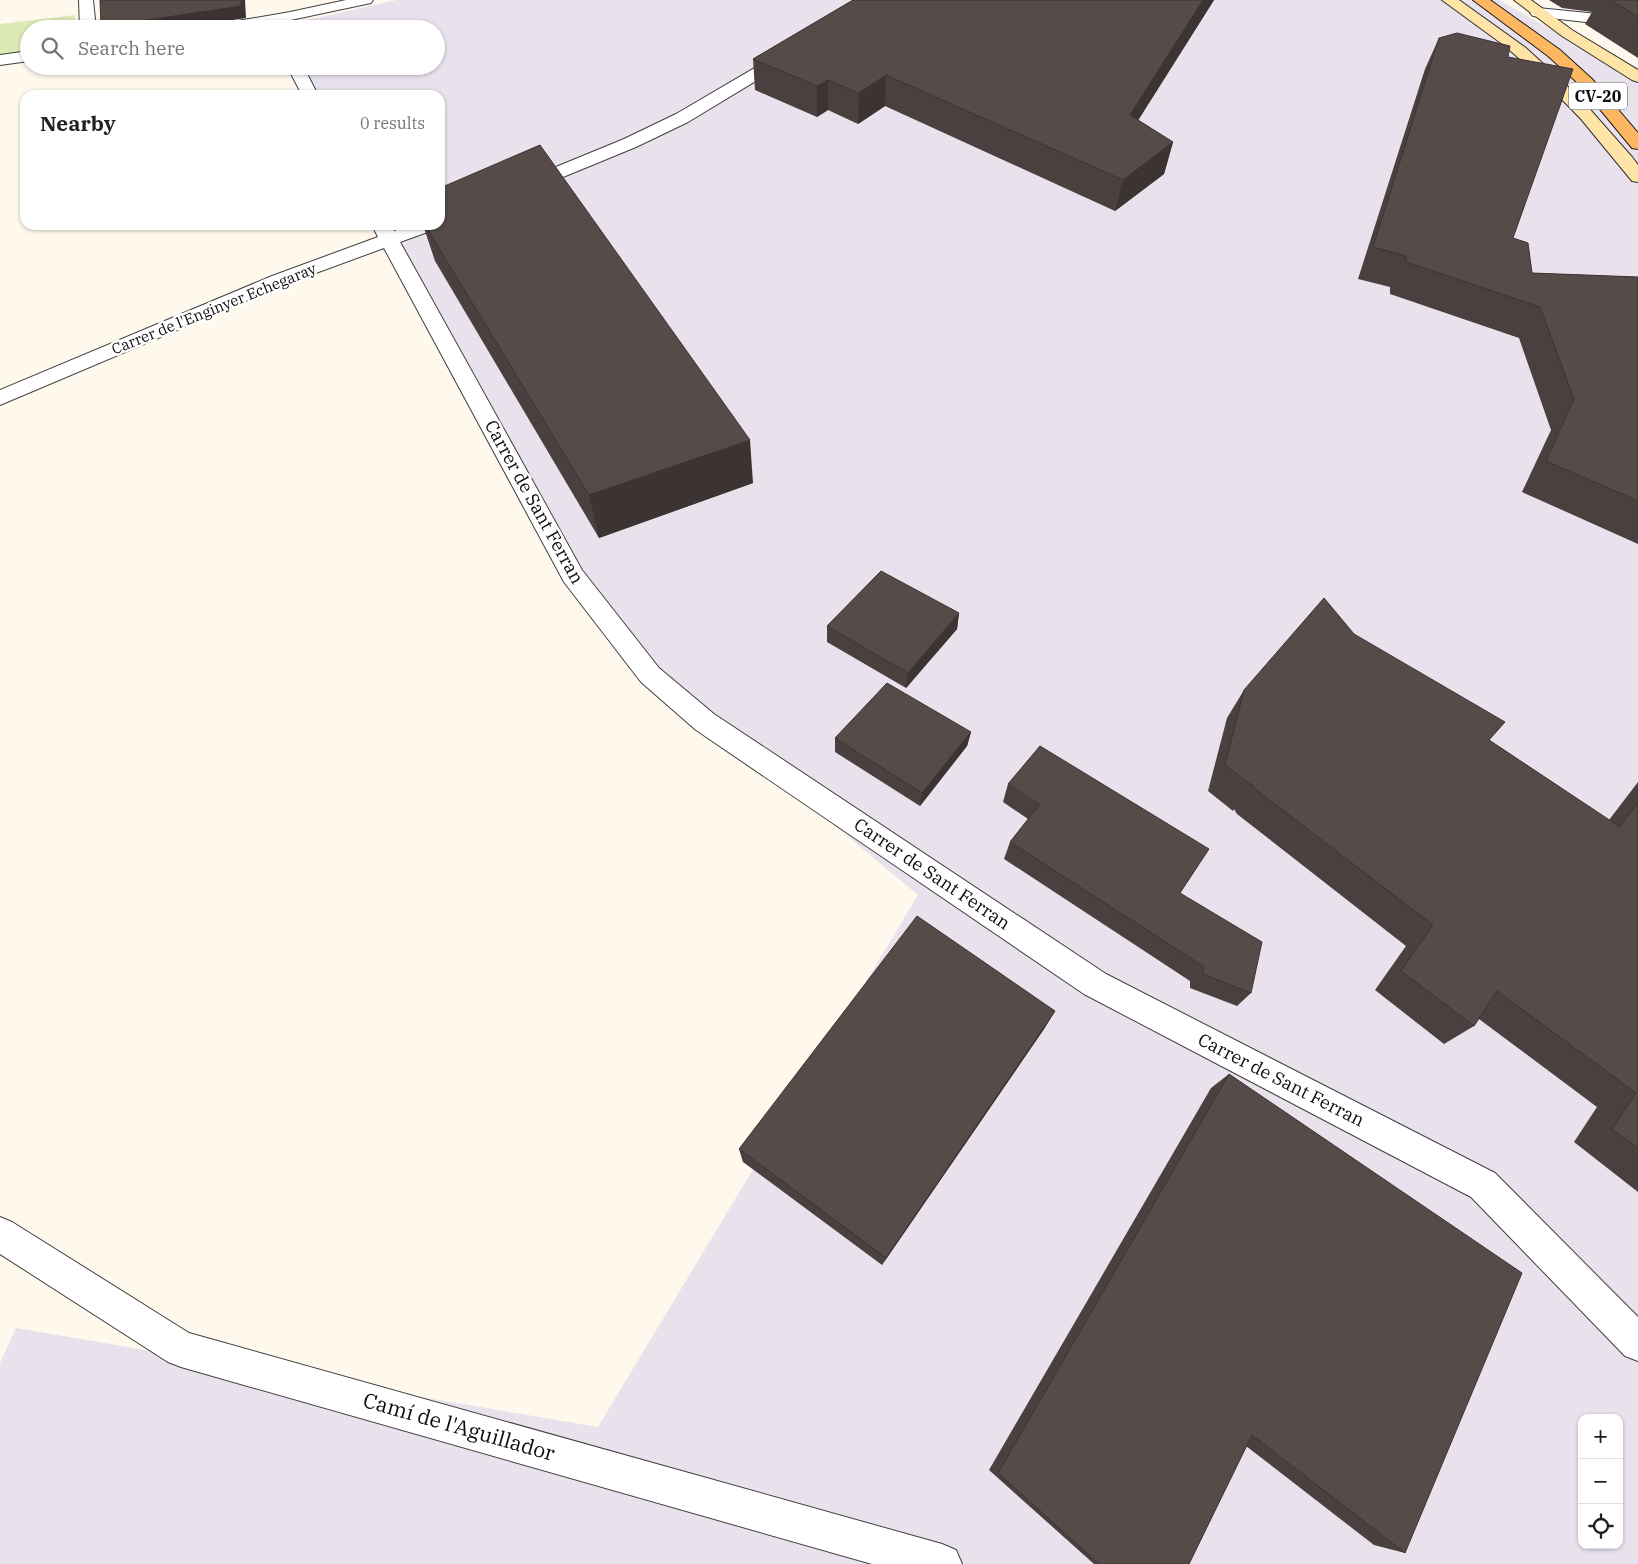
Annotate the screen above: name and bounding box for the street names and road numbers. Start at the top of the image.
road number: CV-20 [1569,82,1627,110]
street label: Carrer de l'Enginyer Echegaray [109,259,319,358]
street label: Carrer de Sant Ferran [480,416,589,588]
street label: Carrer de Sant Ferran [850,813,1015,934]
street label: Carrer de Sant Ferran [1194,1028,1368,1132]
street label: Camí de l'Aguillador [360,1385,559,1467]

